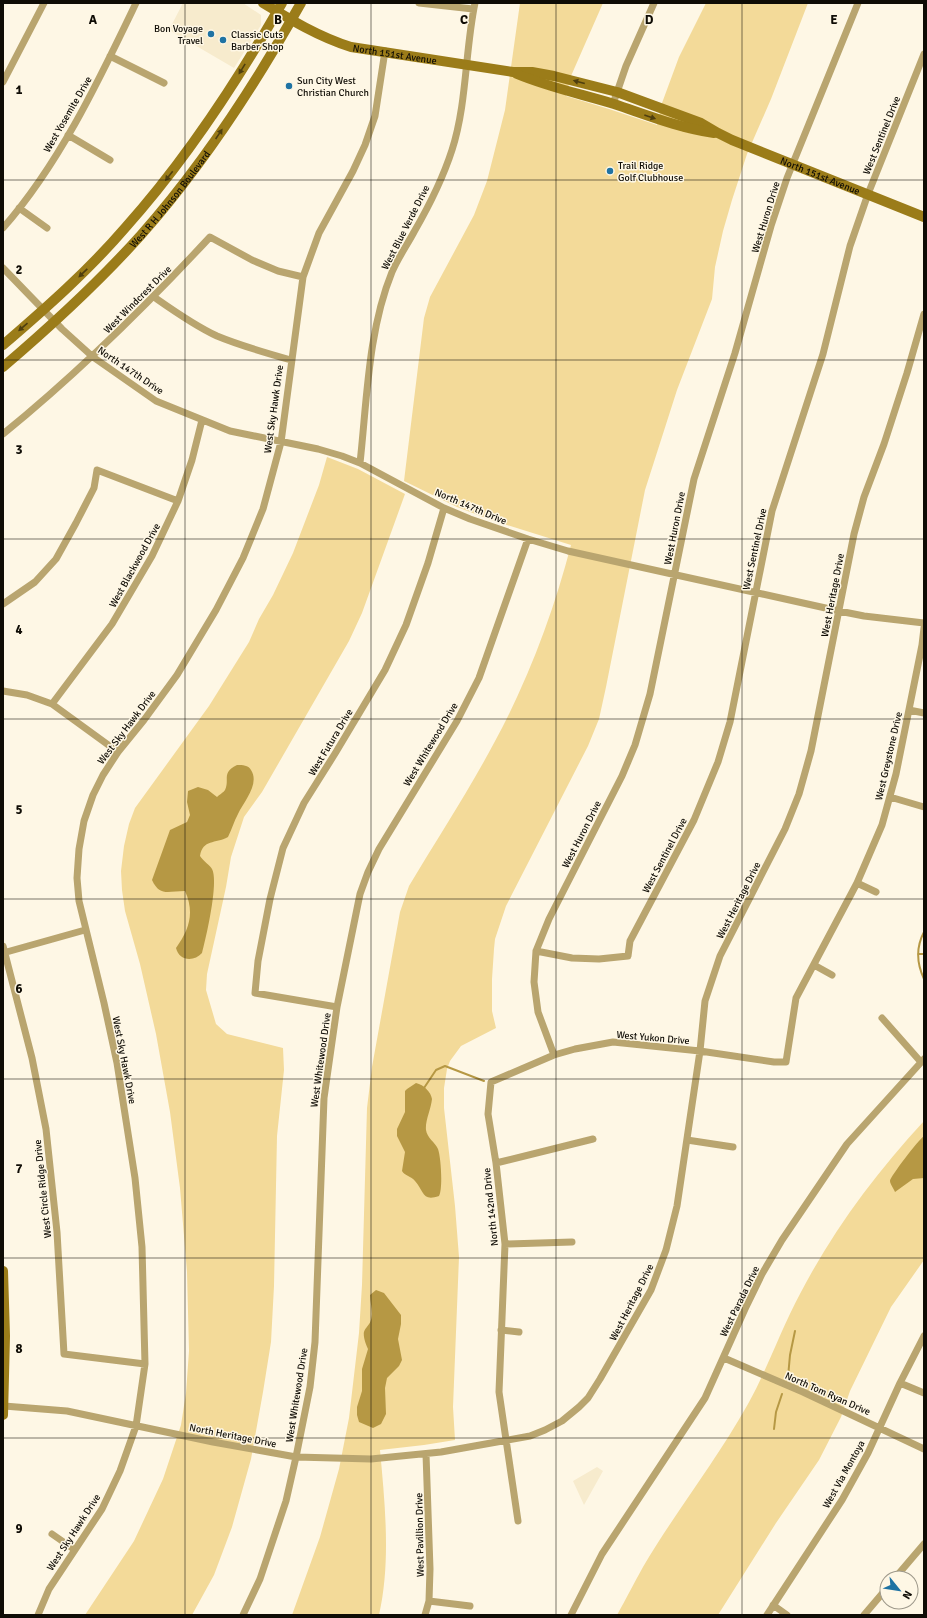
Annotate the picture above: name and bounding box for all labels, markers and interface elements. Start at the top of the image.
text: A [89,12,98,28]
text: B [274,12,282,28]
text: C [460,12,468,28]
text: D [645,12,654,28]
text: E [830,12,838,28]
place label: Bon Voyage Travel [154,23,203,47]
marker: Bon Voyage Travel [206,29,216,39]
place label: Classic Cuts Barber Shop [231,29,283,53]
marker: Classic Cuts Barber Shop [218,35,228,45]
street label: North 151st Avenue [352,42,437,67]
one-way arrow [239,63,246,75]
street label: West Yosemite Drive [41,74,95,155]
place label: Sun City West Christian Church [297,75,369,99]
one-way arrow [573,79,585,85]
marker: Sun City West Christian Church [284,81,294,91]
text: 1 [15,82,23,98]
street label: West Sentinel Drive [861,94,903,176]
one-way arrow [645,114,657,120]
one-way arrow [215,129,223,139]
street label: West R H Johnson Boulevard [127,149,213,251]
street label: North 151st Avenue [778,155,862,198]
place label: Trail Ridge Golf Clubhouse [618,160,683,184]
marker: Trail Ridge Golf Clubhouse [605,166,615,176]
one-way arrow [165,170,173,181]
street label: West Huron Drive [749,180,783,254]
street label: West Blue Verde Drive [379,183,432,272]
text: 2 [15,262,23,278]
street label: West Windcrest Drive [101,263,174,336]
one-way arrow [78,268,88,278]
one-way arrow [18,323,29,332]
street label: North 147th Drive [95,344,166,397]
street label: West Sky Hawk Drive [262,364,286,454]
text: 3 [15,442,23,458]
street label: North 147th Drive [433,486,508,527]
street label: West Huron Drive [662,491,688,566]
street label: West Sentinel Drive [740,507,770,591]
street label: West Blackwood Drive [107,521,163,610]
street label: West Heritage Drive [819,552,847,638]
text: 4 [15,622,23,638]
street label: West Sky Hawk Drive [95,688,158,767]
street label: West Whitewood Drive [401,701,461,789]
street label: West Futura Drive [306,707,356,778]
street label: West Greystone Drive [873,711,905,802]
street label: West Huron Drive [560,799,604,870]
text: 5 [15,802,23,818]
street label: West Sentinel Drive [640,816,690,895]
street label: West Heritage Drive [714,860,763,941]
text: 6 [15,981,23,997]
street label: West Whitewood Drive [308,1012,334,1108]
street label: West Sky Hawk Drive [110,1015,138,1105]
street label: West Yukon Drive [616,1029,690,1047]
street label: West Circle Ridge Drive [32,1139,54,1239]
text: 7 [15,1161,23,1177]
street label: North 142nd Drive [481,1167,501,1247]
street label: West Heritage Drive [607,1262,656,1343]
street label: West Parada Drive [718,1264,762,1339]
text: 8 [15,1341,23,1357]
street label: West Whitewood Drive [284,1347,310,1443]
street label: North Tom Ryan Drive [783,1370,872,1418]
street label: North Heritage Drive [188,1422,277,1450]
street label: West Via Montoya [820,1438,867,1511]
street label: West Sky Hawk Drive [45,1492,103,1573]
street label: West Pavillion Drive [413,1493,427,1577]
text: 9 [15,1521,23,1537]
north arrow [879,1570,919,1610]
text: N [900,1588,915,1601]

